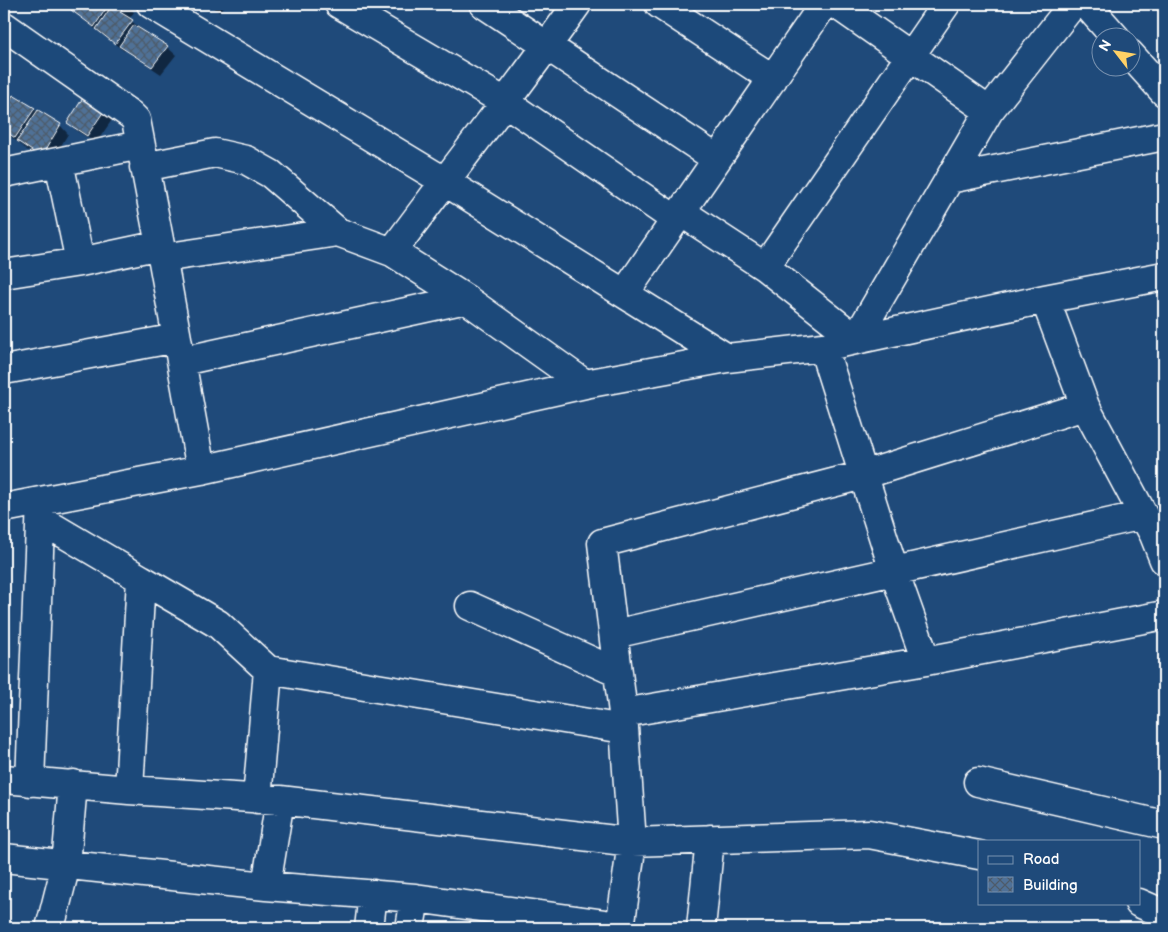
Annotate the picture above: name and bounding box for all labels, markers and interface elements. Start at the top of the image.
north arrow [1090,28,1140,78]
text: N [1095,37,1115,54]
legend [978,840,1140,904]
text: Road [1023,850,1059,869]
text: Building [1023,876,1078,895]

